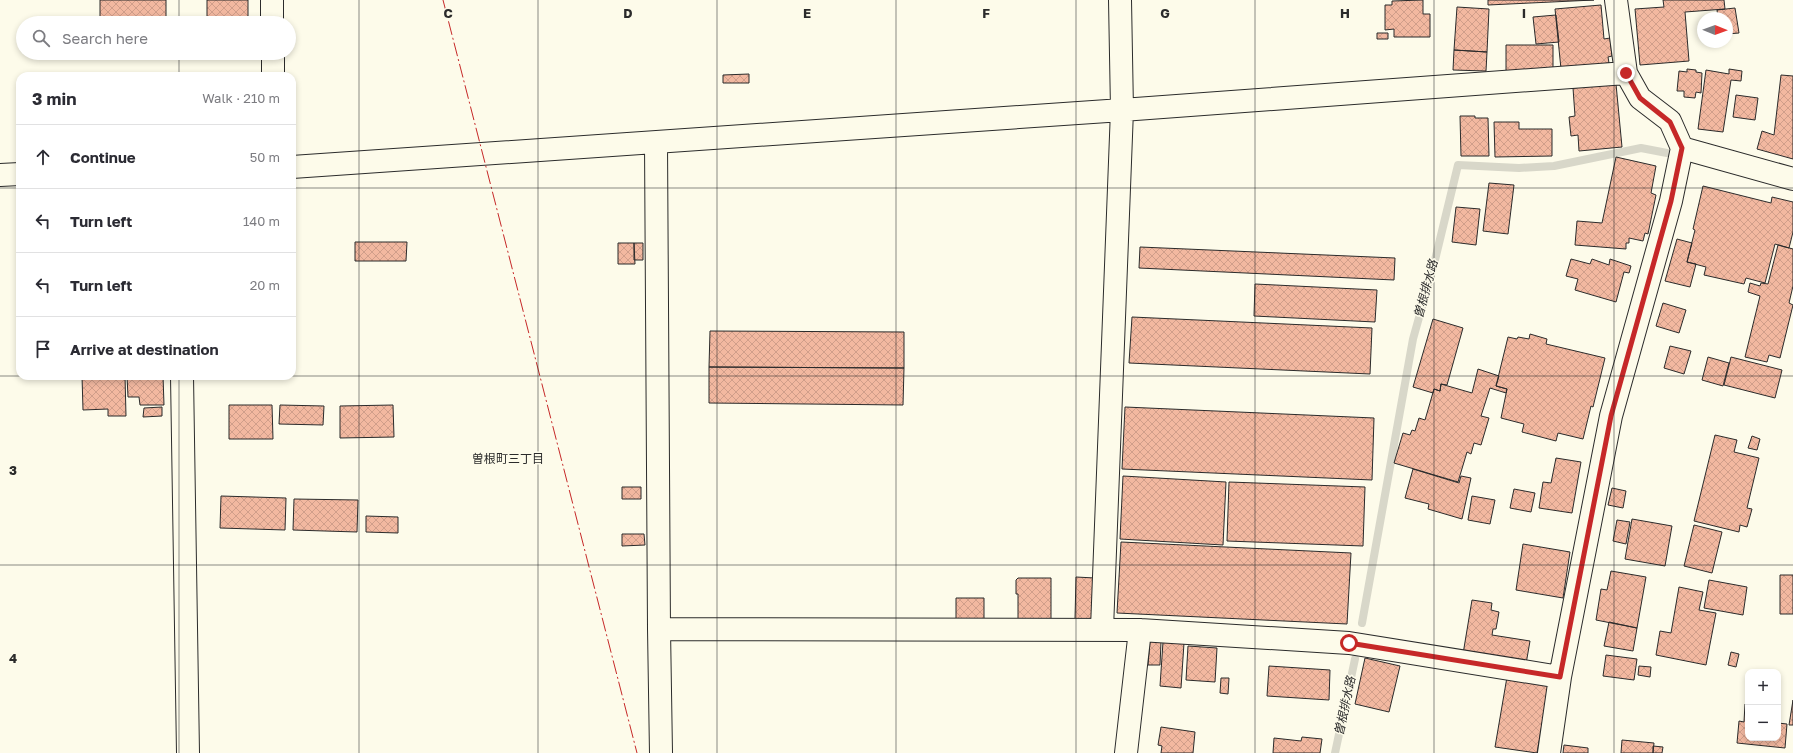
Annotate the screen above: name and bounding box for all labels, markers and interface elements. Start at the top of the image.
text: C [443,5,453,21]
text: D [623,5,633,21]
text: E [803,5,811,21]
text: F [982,5,990,21]
text: G [1160,5,1170,21]
text: H [1340,5,1350,21]
text: I [1522,5,1526,21]
north arrow [1697,12,1733,48]
search box [16,16,296,60]
icon: search [30,27,52,49]
text: Search here [62,29,148,47]
route end [1617,64,1635,82]
text: 3 min [32,88,76,109]
text: Walk · 210 m [202,90,280,106]
icon: ahead [32,146,54,168]
text: Continue [70,148,136,166]
text: 50 m [250,149,280,165]
icon: left [32,210,54,232]
text: Turn left [70,212,132,230]
text: 140 m [243,213,280,229]
water label: 曽根排水路 [1411,257,1441,320]
icon: left [32,274,54,296]
text: Turn left [70,276,132,294]
text: 20 m [250,277,280,293]
icon: arrive [32,338,54,360]
text: Arrive at destination [70,340,219,358]
district label: 曽根町三丁目 [472,451,544,466]
text: 3 [9,462,17,478]
route start [1340,634,1358,652]
text: 4 [9,650,17,666]
map controls [1745,669,1781,741]
button: + [1745,669,1781,705]
water label: 曽根排水路 [1331,674,1358,737]
button: − [1745,705,1781,741]

